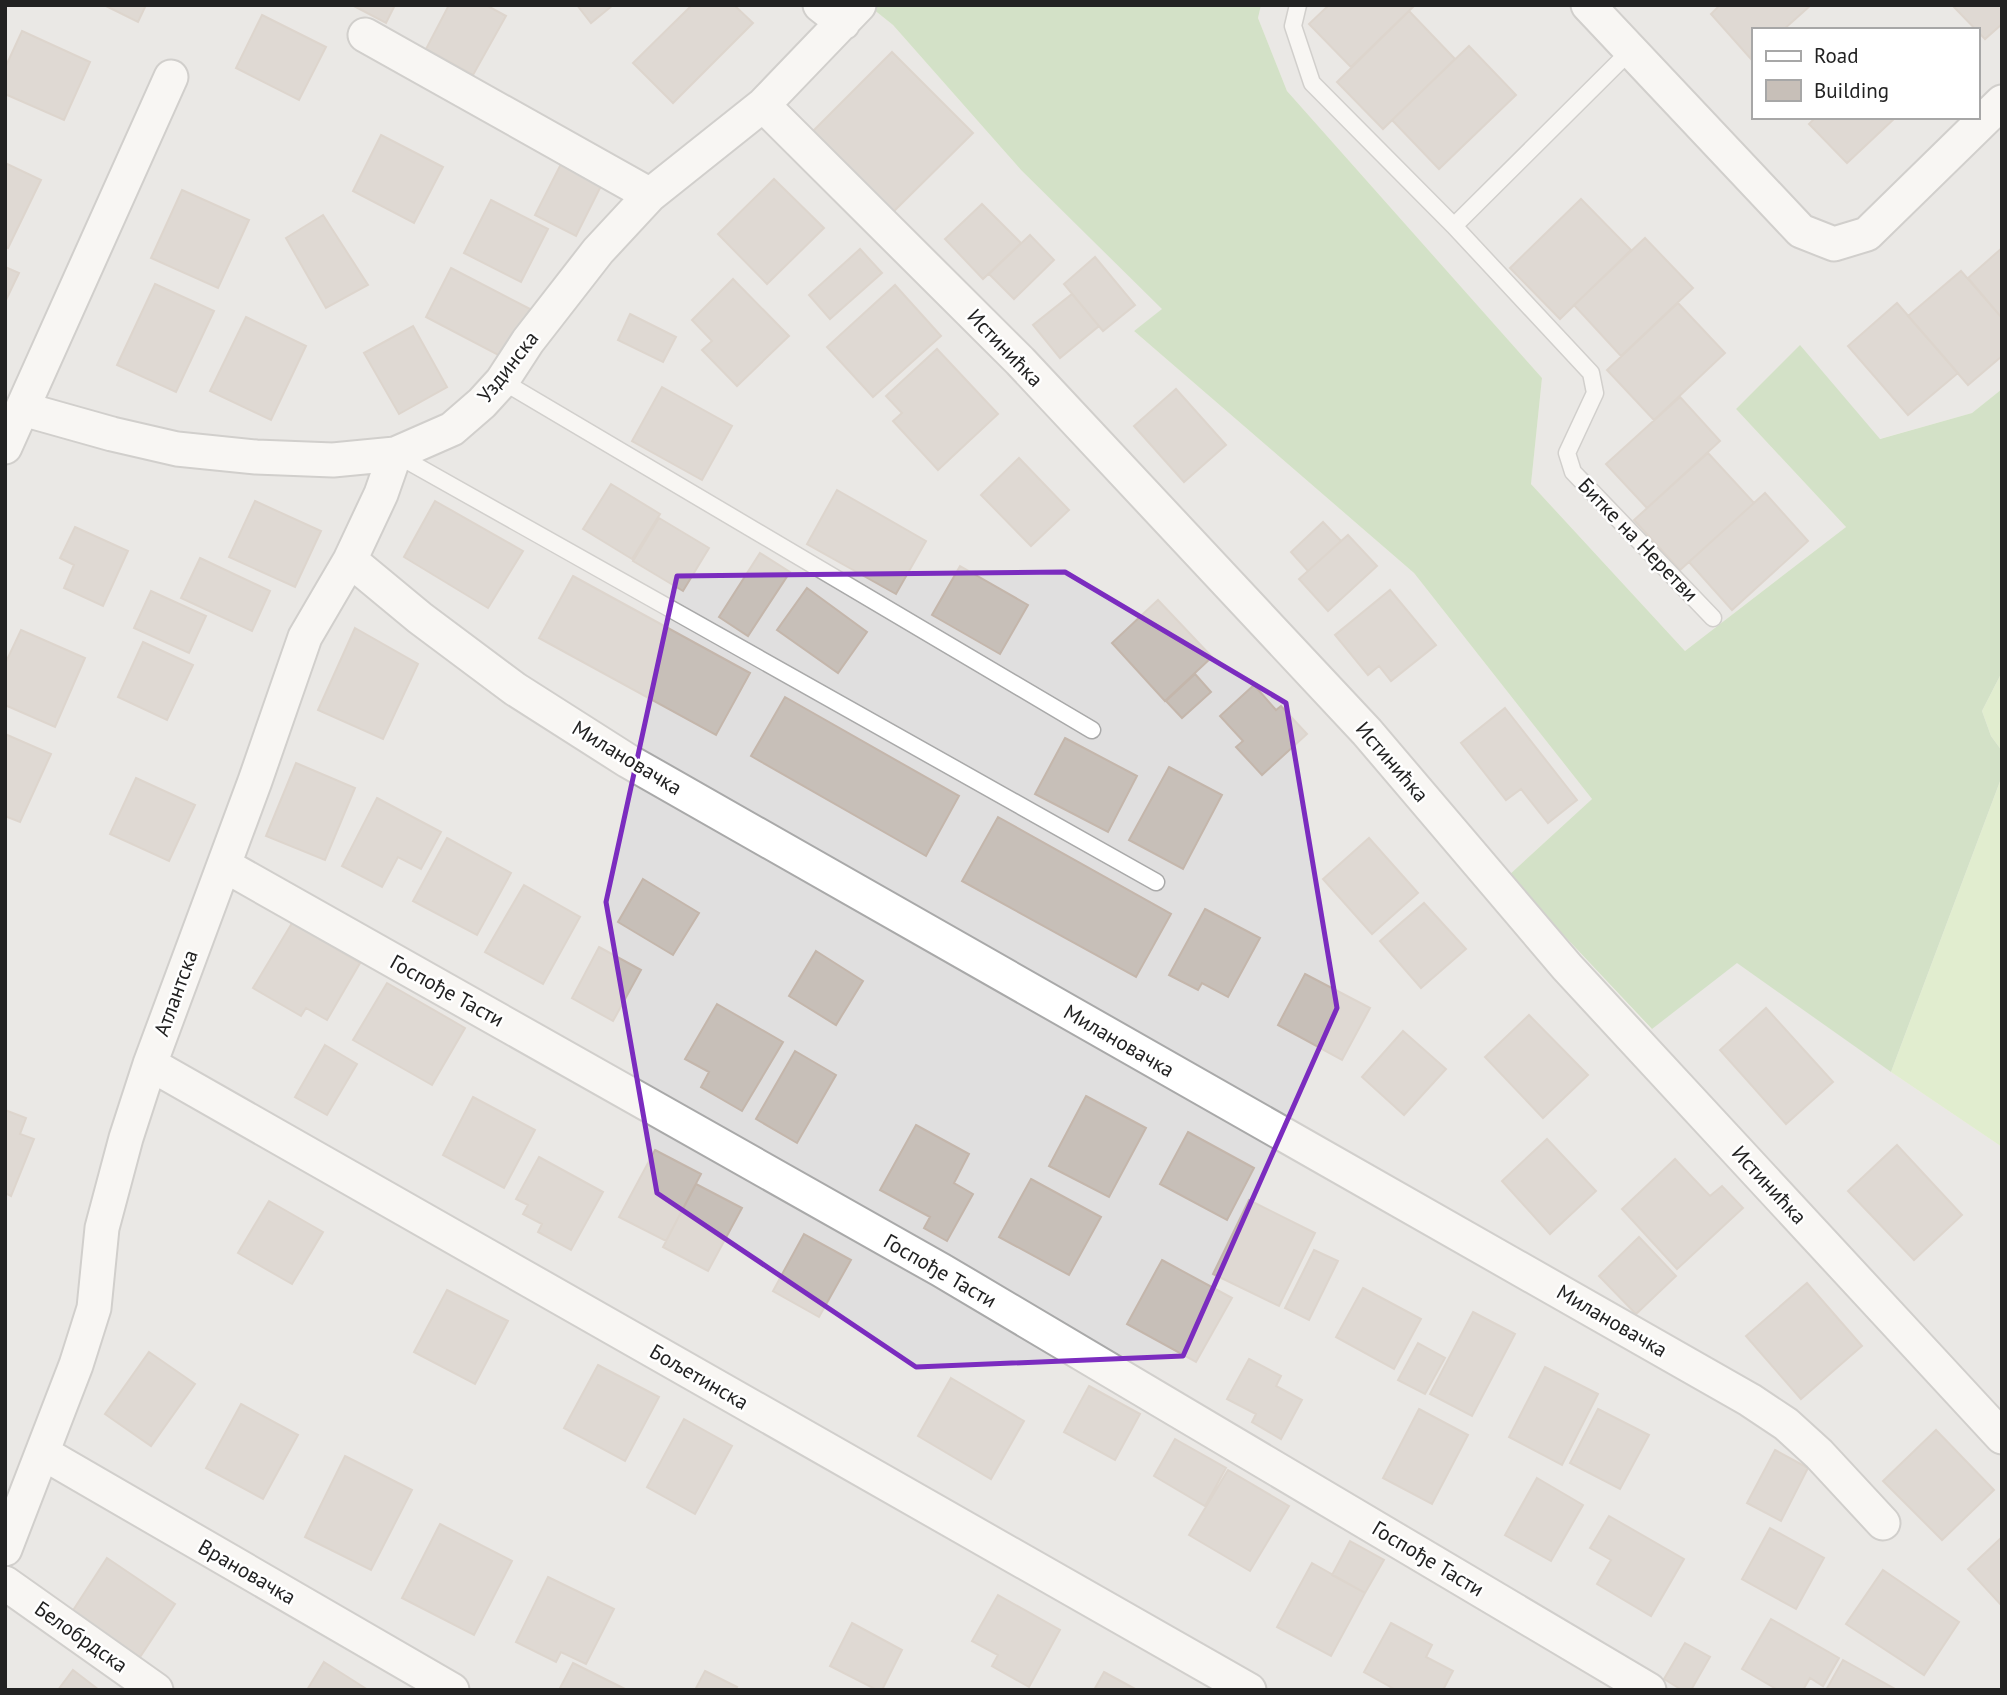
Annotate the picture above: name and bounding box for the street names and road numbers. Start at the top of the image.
street label: Истинићка [962,303,1049,392]
street label: Уздинска [471,325,544,408]
street label: Битке на Неретви [1572,472,1704,607]
street label: Милановачка [567,714,687,801]
street label: Истинићка [1350,716,1435,808]
street label: Атлантска [147,946,204,1040]
street label: Госпође Тасти [386,948,509,1033]
street label: Милановачка [1059,998,1179,1083]
street label: Истинићка [1726,1140,1813,1230]
street label: Госпође Тасти [879,1227,1002,1314]
street label: Милановачка [1552,1278,1672,1363]
street label: Бољетинска [645,1337,753,1416]
street label: Госпође Тасти [1367,1515,1489,1603]
street label: Врановачка [194,1533,301,1610]
street label: Белобрдска [30,1595,133,1678]

